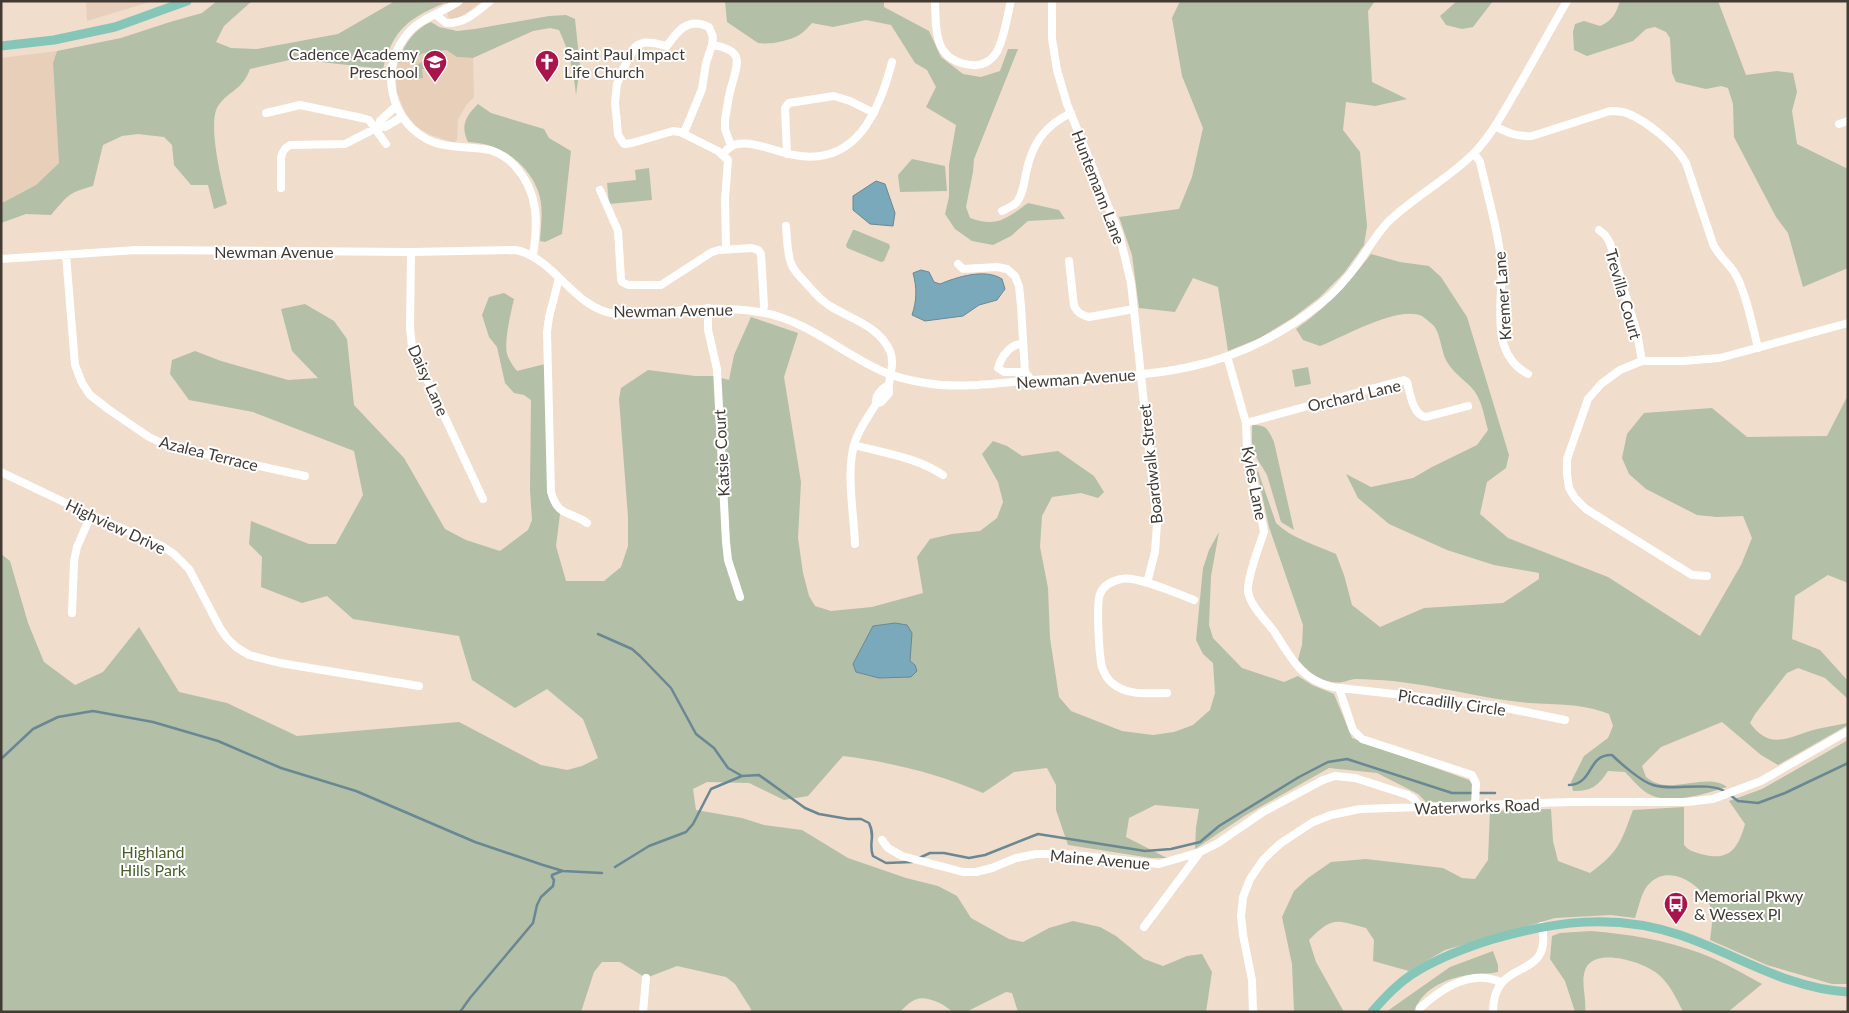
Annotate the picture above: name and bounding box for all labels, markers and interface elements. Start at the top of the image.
place label: Cadence Academy Preschool [289,44,419,81]
place label: Saint Paul Impact Life Church [564,44,685,81]
school or university icon: Cadence Academy Preschool [422,49,448,83]
church icon: Saint Paul Impact Life Church [534,49,560,83]
street label: Huntemann Lane [1069,127,1129,247]
street label: Newman Avenue [214,242,334,261]
street label: Trevilla Court [1602,247,1646,342]
street label: Kremer Lane [1489,251,1515,341]
street label: Newman Avenue [613,299,733,321]
street label: Daisy Lane [405,341,453,419]
street label: Newman Avenue [1016,364,1136,392]
street label: Orchard Lane [1306,375,1402,415]
street label: Boardwalk Street [1134,403,1166,525]
street label: Katsie Court [709,409,733,497]
street label: Azalea Terrace [158,432,260,474]
street label: Kyles Lane [1239,444,1271,522]
street label: Highview Drive [63,495,169,557]
street label: Piccadilly Circle [1397,685,1507,719]
street label: Waterworks Road [1414,794,1540,818]
park label: Highland Hills Park [120,842,187,879]
street label: Maine Avenue [1049,845,1151,873]
place label: Memorial Pkwy & Wessex Pl [1694,886,1804,923]
bus stop icon: Memorial Pkwy & Wessex Pl [1663,891,1689,925]

